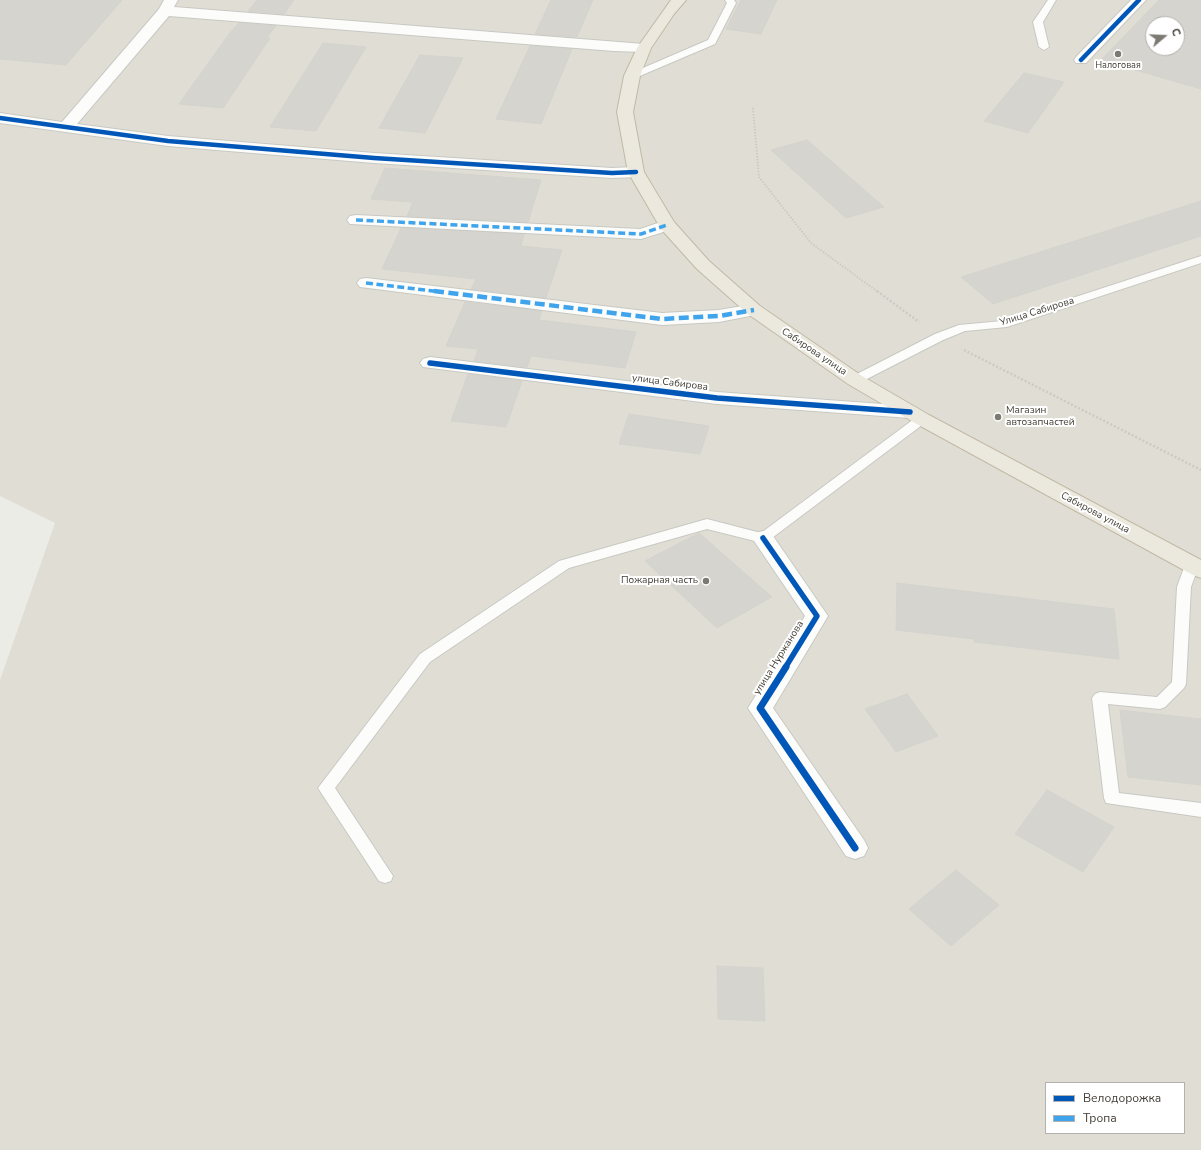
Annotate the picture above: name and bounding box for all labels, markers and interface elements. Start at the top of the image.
north arrow [1145,16,1185,56]
text: С [1168,26,1184,38]
marker: Налоговая [1113,49,1123,59]
place label: Налоговая [1095,61,1141,71]
street label: Улица Сабирова [998,295,1076,329]
street label: Сабирова улица [779,326,849,378]
street label: улица Сабирова [631,372,709,394]
place label: Магазин автозапчастей [1006,405,1075,428]
marker: Магазин автозапчастей [993,412,1003,422]
street label: Сабирова улица [1058,490,1132,536]
place label: Пожарная часть [621,575,698,587]
marker: Пожарная часть [701,576,711,586]
street label: улица Нуржанова [751,619,807,697]
legend [1045,1082,1185,1134]
text: Велодорожка [1083,1090,1161,1106]
text: Тропа [1083,1110,1117,1126]

